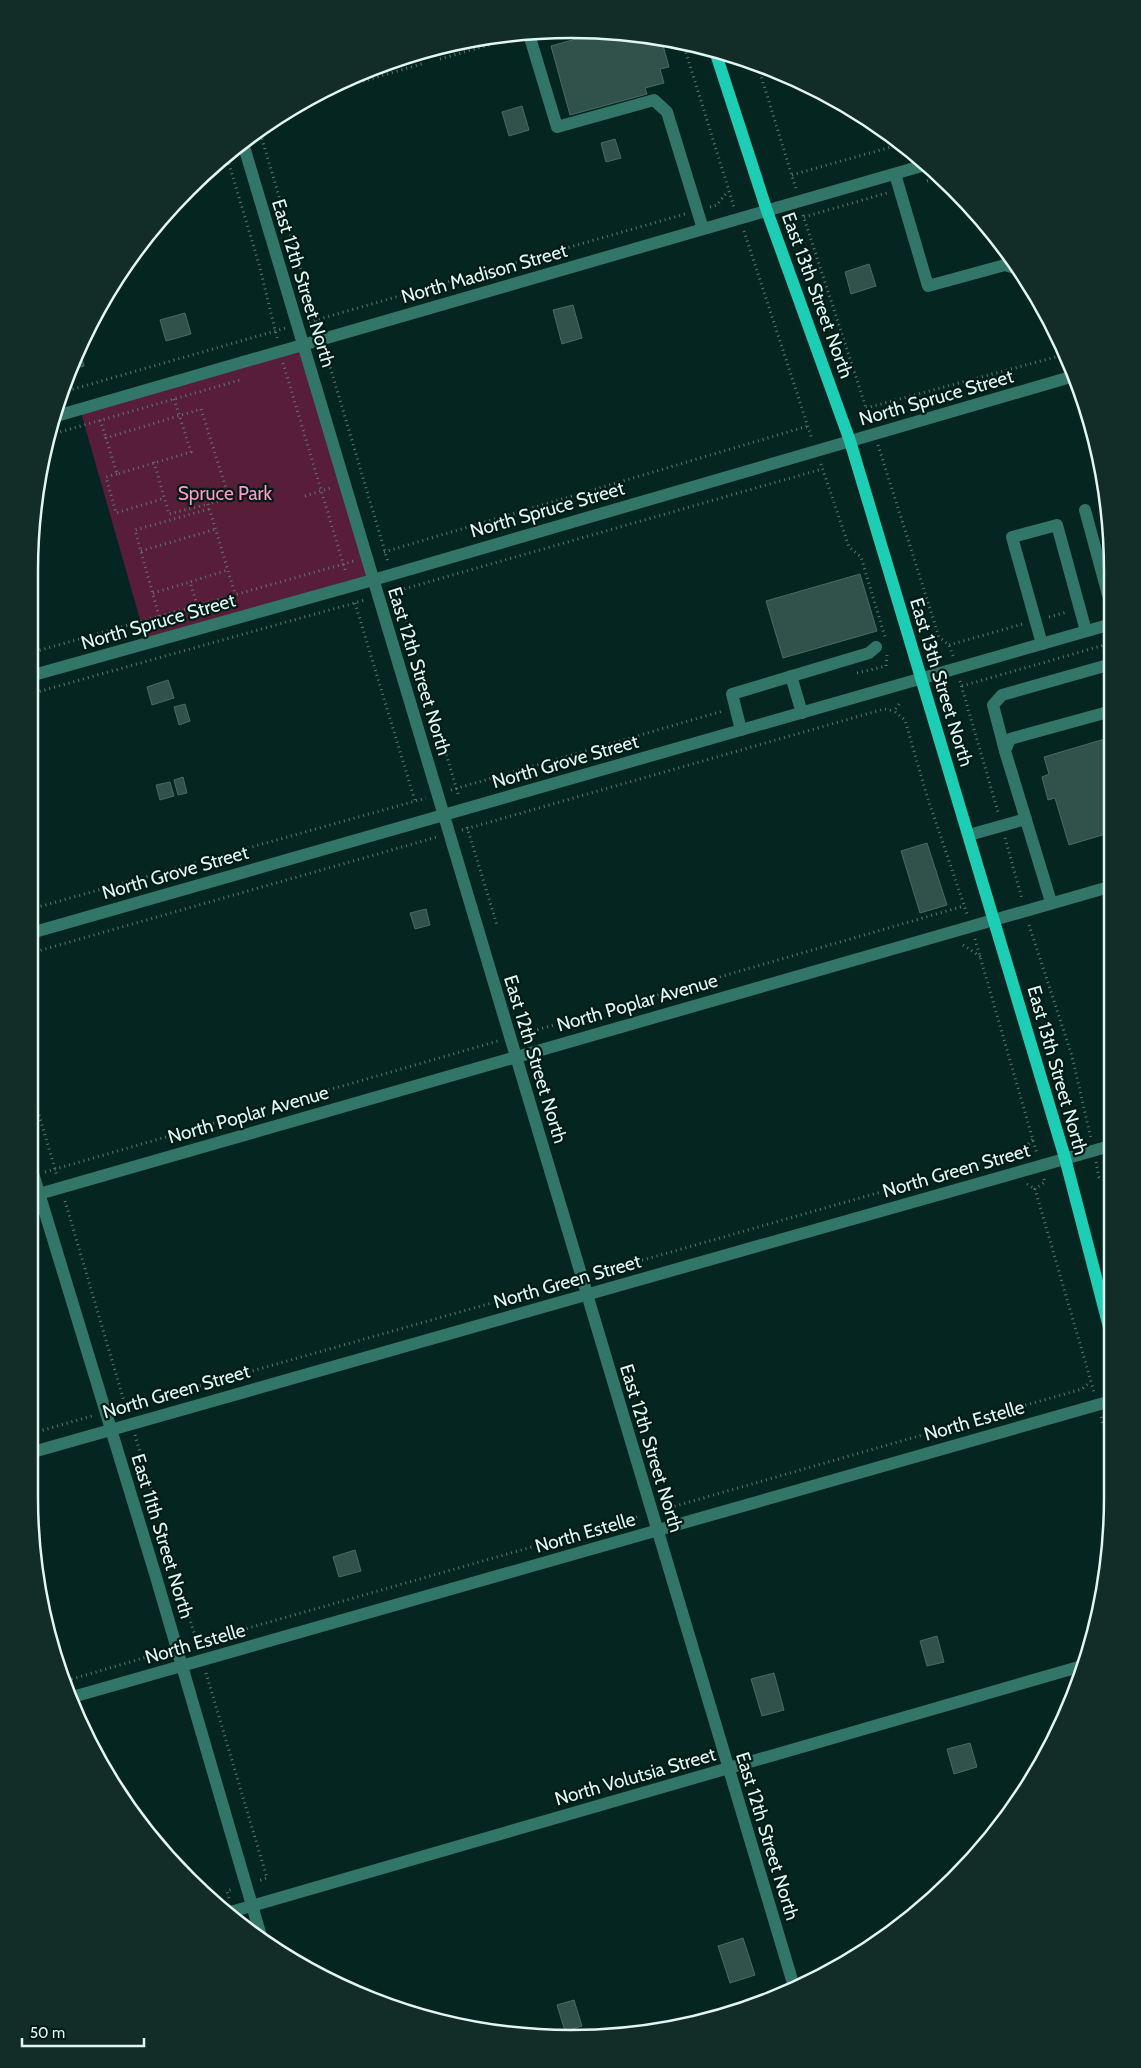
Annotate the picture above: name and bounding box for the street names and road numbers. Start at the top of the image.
street label: East 12th Street North [267,196,340,370]
street label: East 13th Street North [777,209,858,381]
street label: North Madison Street [398,239,570,308]
street label: North Spruce Street [856,364,1016,431]
street label: North Spruce Street [467,476,627,543]
street label: East 12th Street North [383,584,456,758]
street label: North Spruce Street [78,588,238,655]
street label: East 13th Street North [905,595,978,769]
street label: North Grove Street [489,729,642,793]
street label: North Grove Street [99,840,252,904]
street label: North Poplar Avenue [554,968,721,1036]
street label: East 12th Street North [499,972,572,1146]
street label: East 13th Street North [1022,983,1093,1157]
street label: North Poplar Avenue [165,1080,332,1148]
street label: North Green Street [880,1138,1033,1203]
street label: North Green Street [491,1249,644,1314]
street label: North Green Street [100,1359,253,1424]
street label: East 12th Street North [615,1361,688,1535]
street label: North Estelle [921,1395,1027,1446]
street label: East 11th Street North [127,1451,199,1621]
street label: North Estelle [532,1507,638,1558]
street label: North Estelle [142,1618,248,1669]
street label: North Volutsia Street [552,1742,719,1810]
street label: East 12th Street North [731,1749,804,1923]

